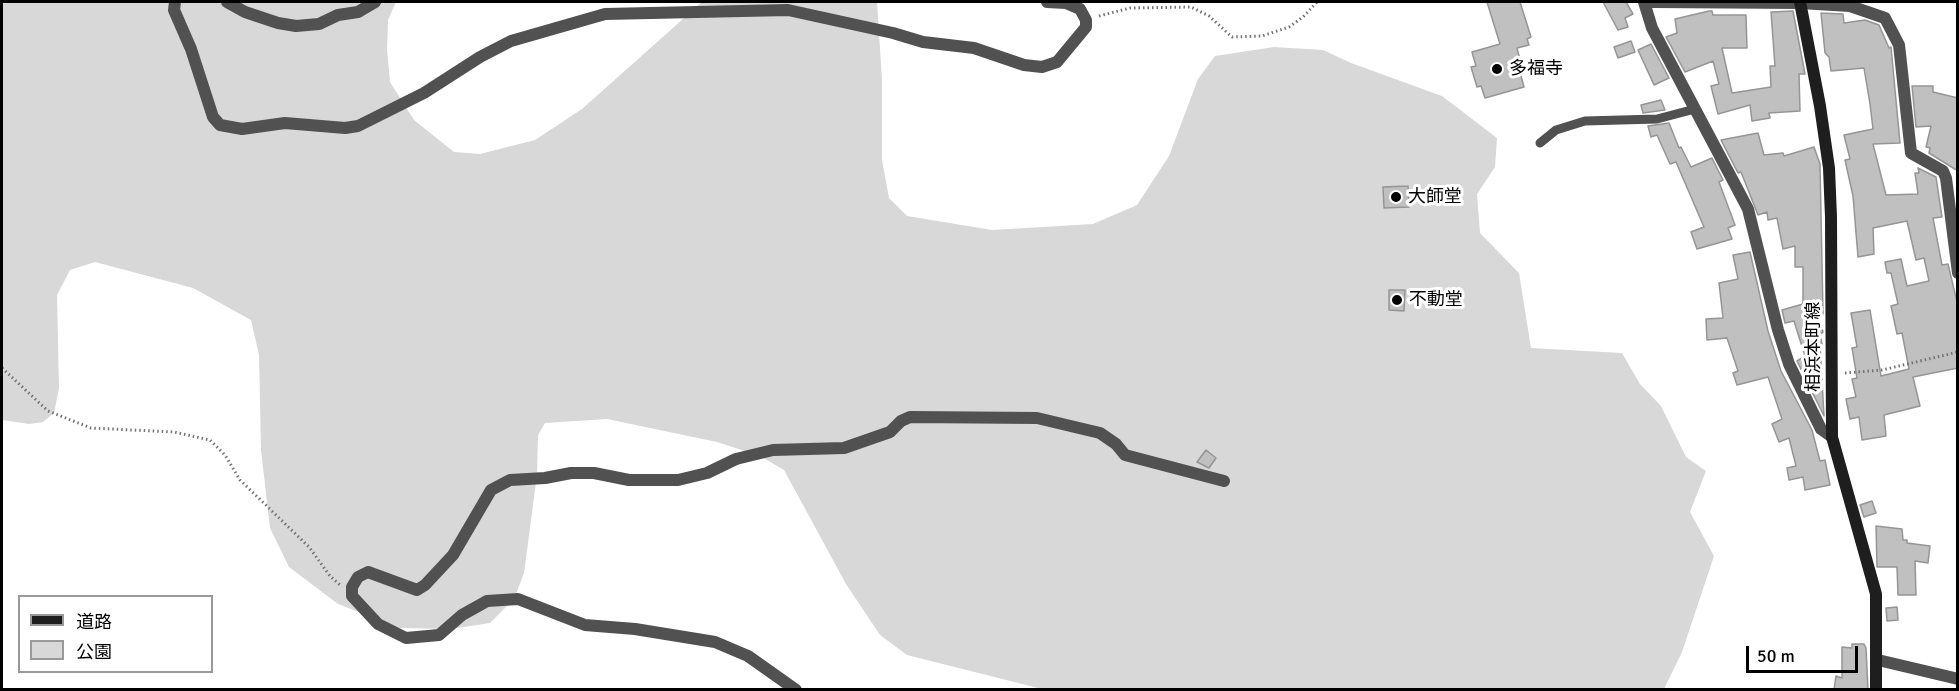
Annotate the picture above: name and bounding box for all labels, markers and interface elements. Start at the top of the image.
place label: 多福寺 [1509,58,1563,80]
marker: 多福寺 [1490,62,1504,76]
place label: 大師堂 [1408,186,1462,208]
marker: 大師堂 [1389,190,1403,204]
place label: 不動堂 [1409,289,1463,311]
marker: 不動堂 [1390,293,1404,307]
street label: 相浜本町線 [1803,302,1825,392]
legend [18,595,213,673]
text: 道路 [76,611,112,633]
scale bar [1749,634,1862,672]
text: 公園 [76,641,112,663]
text: 50 m [1757,645,1795,667]

